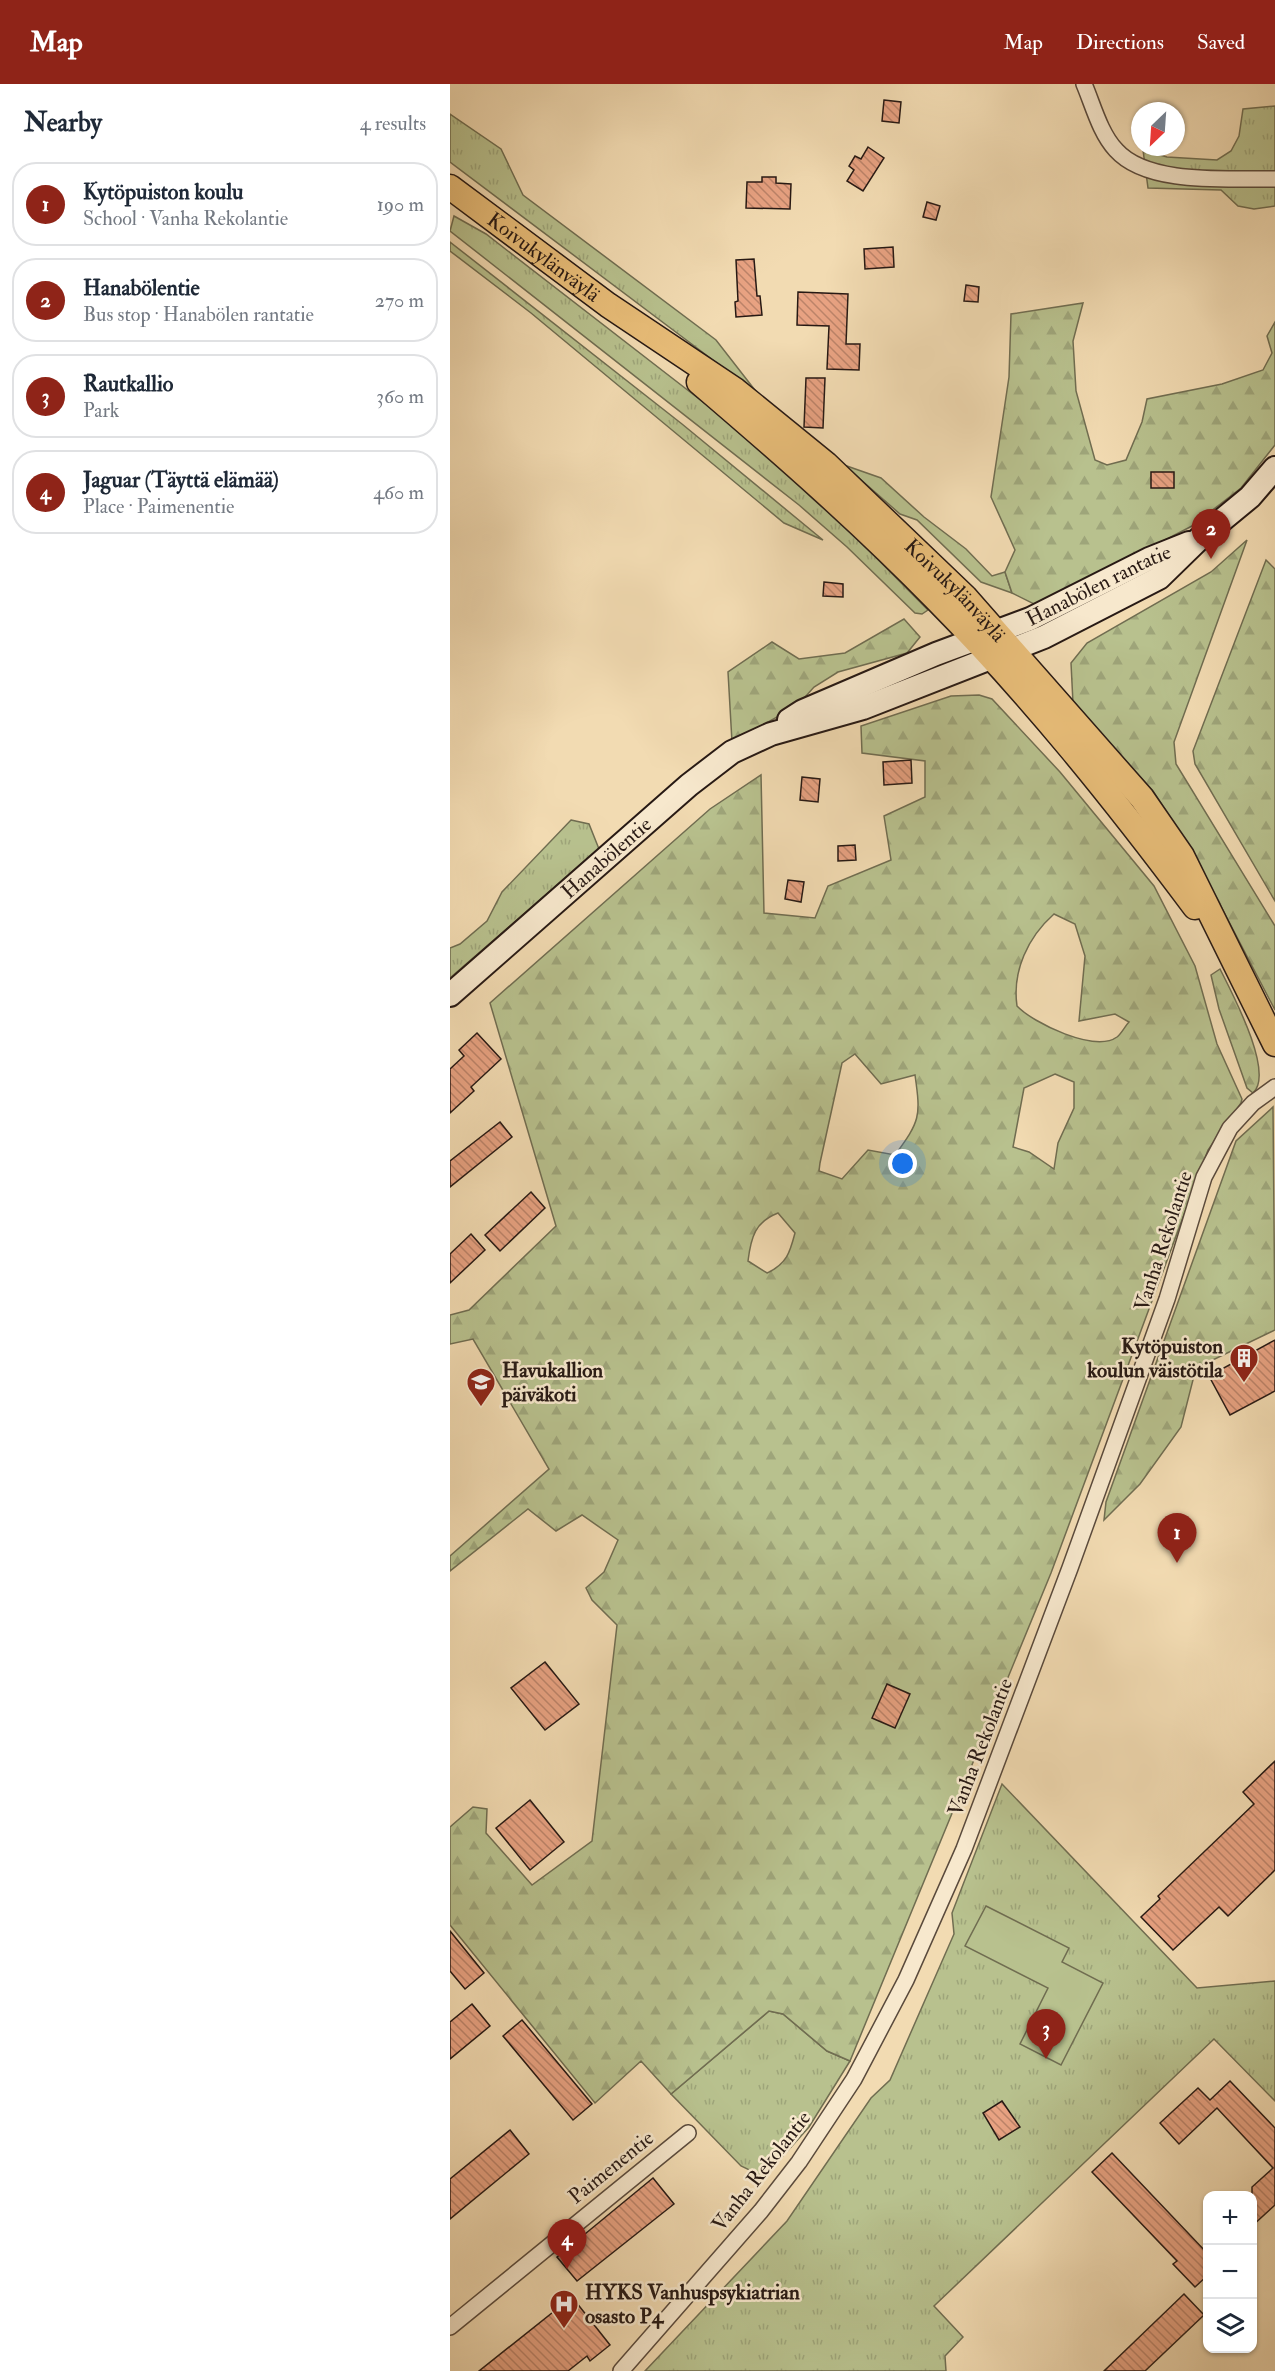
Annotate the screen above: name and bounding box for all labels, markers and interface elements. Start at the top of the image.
text: Map [30,25,83,60]
text: Map [1003,29,1043,56]
text: Directions [1076,29,1164,56]
text: Saved [1197,29,1245,56]
north arrow [1131,102,1185,156]
text: Nearby [24,107,102,139]
text: 4 results [360,111,426,136]
text: Kytöpuiston koulu [83,178,243,206]
text: 1 [42,192,49,217]
text: 190 m [377,192,424,217]
text: School · Vanha Rekolantie [83,206,288,231]
street label: Koivukylänväylä [482,206,606,309]
text: Hanabölentie [83,274,200,302]
text: 2 [40,288,51,313]
text: 270 m [375,288,424,313]
text: Bus stop · Hanabölen rantatie [83,302,314,327]
text: Rautkallio [83,370,173,398]
text: 3 [42,384,49,409]
text: 360 m [376,384,424,409]
text: Park [83,398,119,423]
text: Jaguar (Täyttä elämää) [83,466,279,494]
text: 4 [40,480,51,505]
text: 460 m [373,480,424,505]
text: Place · Paimenentie [83,494,234,519]
pin: 2 [1192,510,1230,559]
street label: Koivukylänväylä [898,533,1012,648]
street label: Hanabölen rantatie [1021,539,1175,633]
street label: Hanabölentie [556,811,658,905]
your location [888,1149,917,1178]
street label: Vanha Rekolantie [1128,1167,1199,1315]
place label: Kytöpuiston koulun väistötila [1086,1333,1224,1384]
building icon: Kytöpuiston koulun väistötila [1228,1342,1260,1384]
place label: Havukallion päiväkoti [501,1357,603,1408]
school or university icon: Havukallion päiväkoti [465,1366,497,1408]
pin: 1 [1158,1514,1196,1563]
street label: Vanha Rekolantie [942,1674,1019,1820]
pin: 3 [1026,2010,1066,2059]
street label: Vanha Rekolantie [706,2105,817,2237]
street label: Paimenentie [563,2125,660,2210]
map controls [1203,2191,1257,2353]
button: + [1203,2191,1257,2245]
pin: 4 [548,2220,586,2269]
button: − [1203,2245,1257,2299]
place label: HYKS Vanhuspsykiatrian osasto P4 [585,2279,800,2330]
hospital icon: HYKS Vanhuspsykiatrian osasto P4 [548,2288,580,2330]
button: layers [1203,2299,1257,2353]

